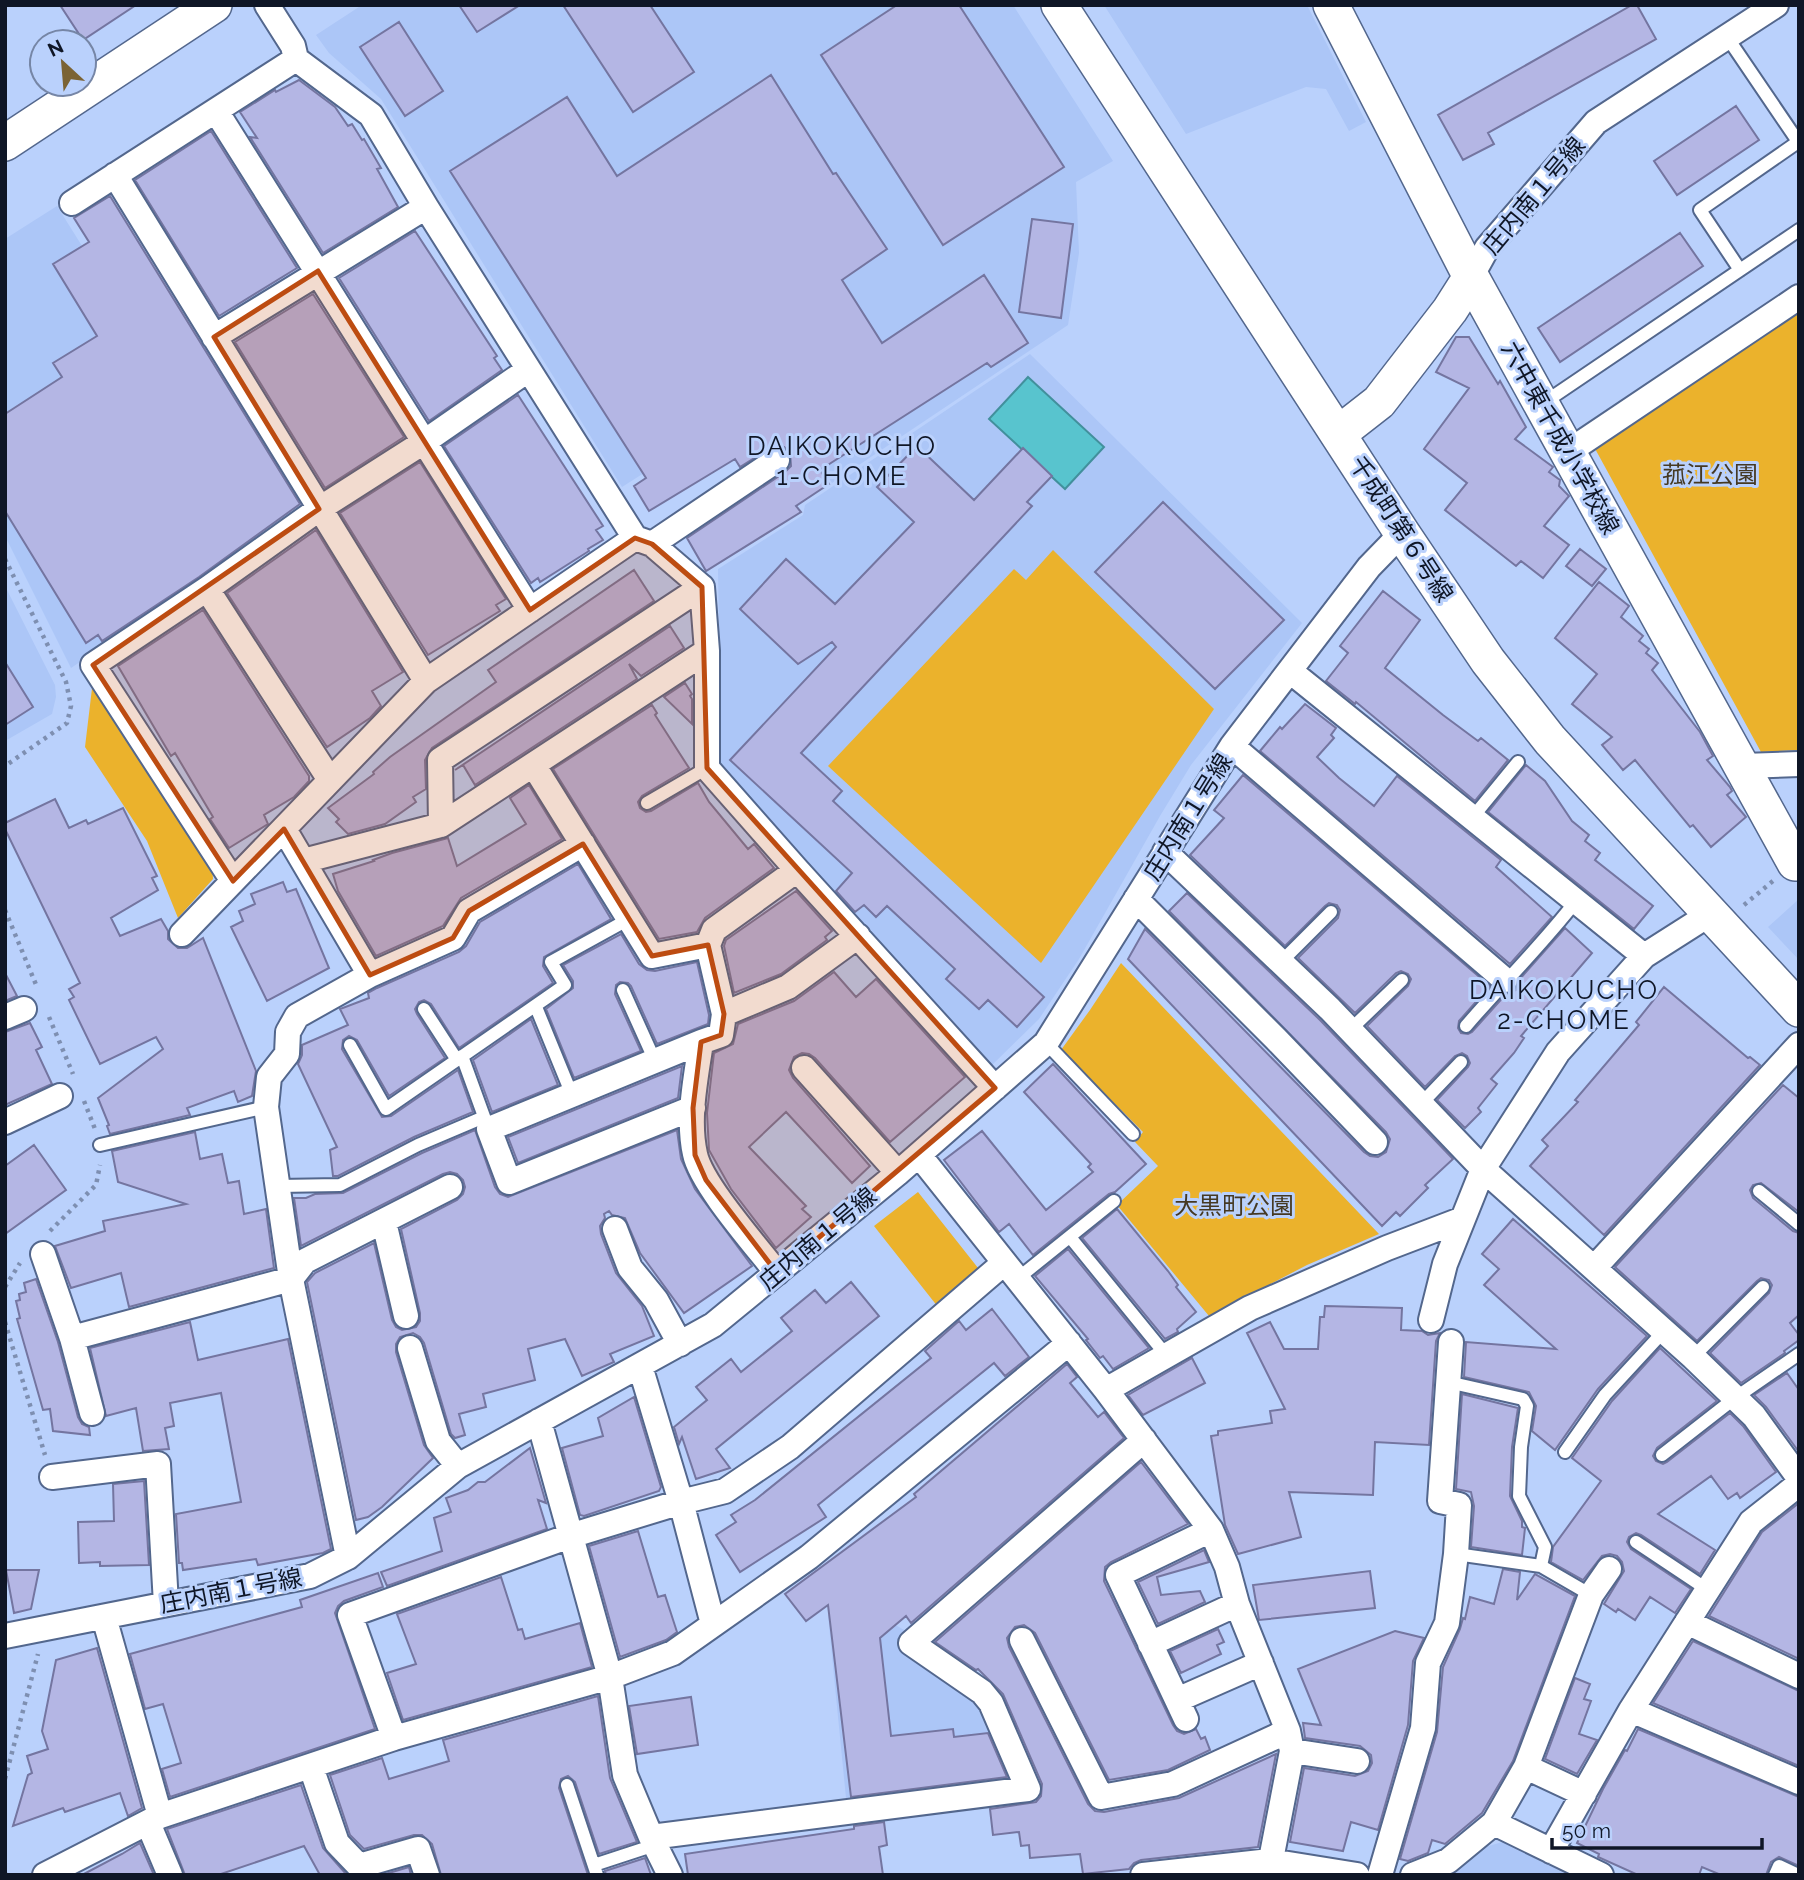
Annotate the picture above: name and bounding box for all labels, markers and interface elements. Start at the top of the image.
north arrow [28,28,98,98]
text: N [44,35,67,61]
street label: 庄内南１号線 [1476,131,1591,260]
street label: 六中東千成小学校線 [1495,336,1625,539]
district label: DAIKOKUCHO 1-CHOME [747,431,937,491]
street label: 千成町第６号線 [1344,450,1459,607]
park label: 菰江公園 [1662,460,1758,489]
street label: 庄内南１号線 [1137,748,1238,885]
district label: DAIKOKUCHO 2-CHOME [1469,975,1659,1035]
street label: 庄内南１号線 [753,1181,882,1296]
park label: 大黒町公園 [1174,1191,1294,1220]
street label: 庄内南１号線 [157,1563,304,1618]
scale bar [1552,1806,1762,1850]
text: 50 m [1562,1818,1611,1843]

